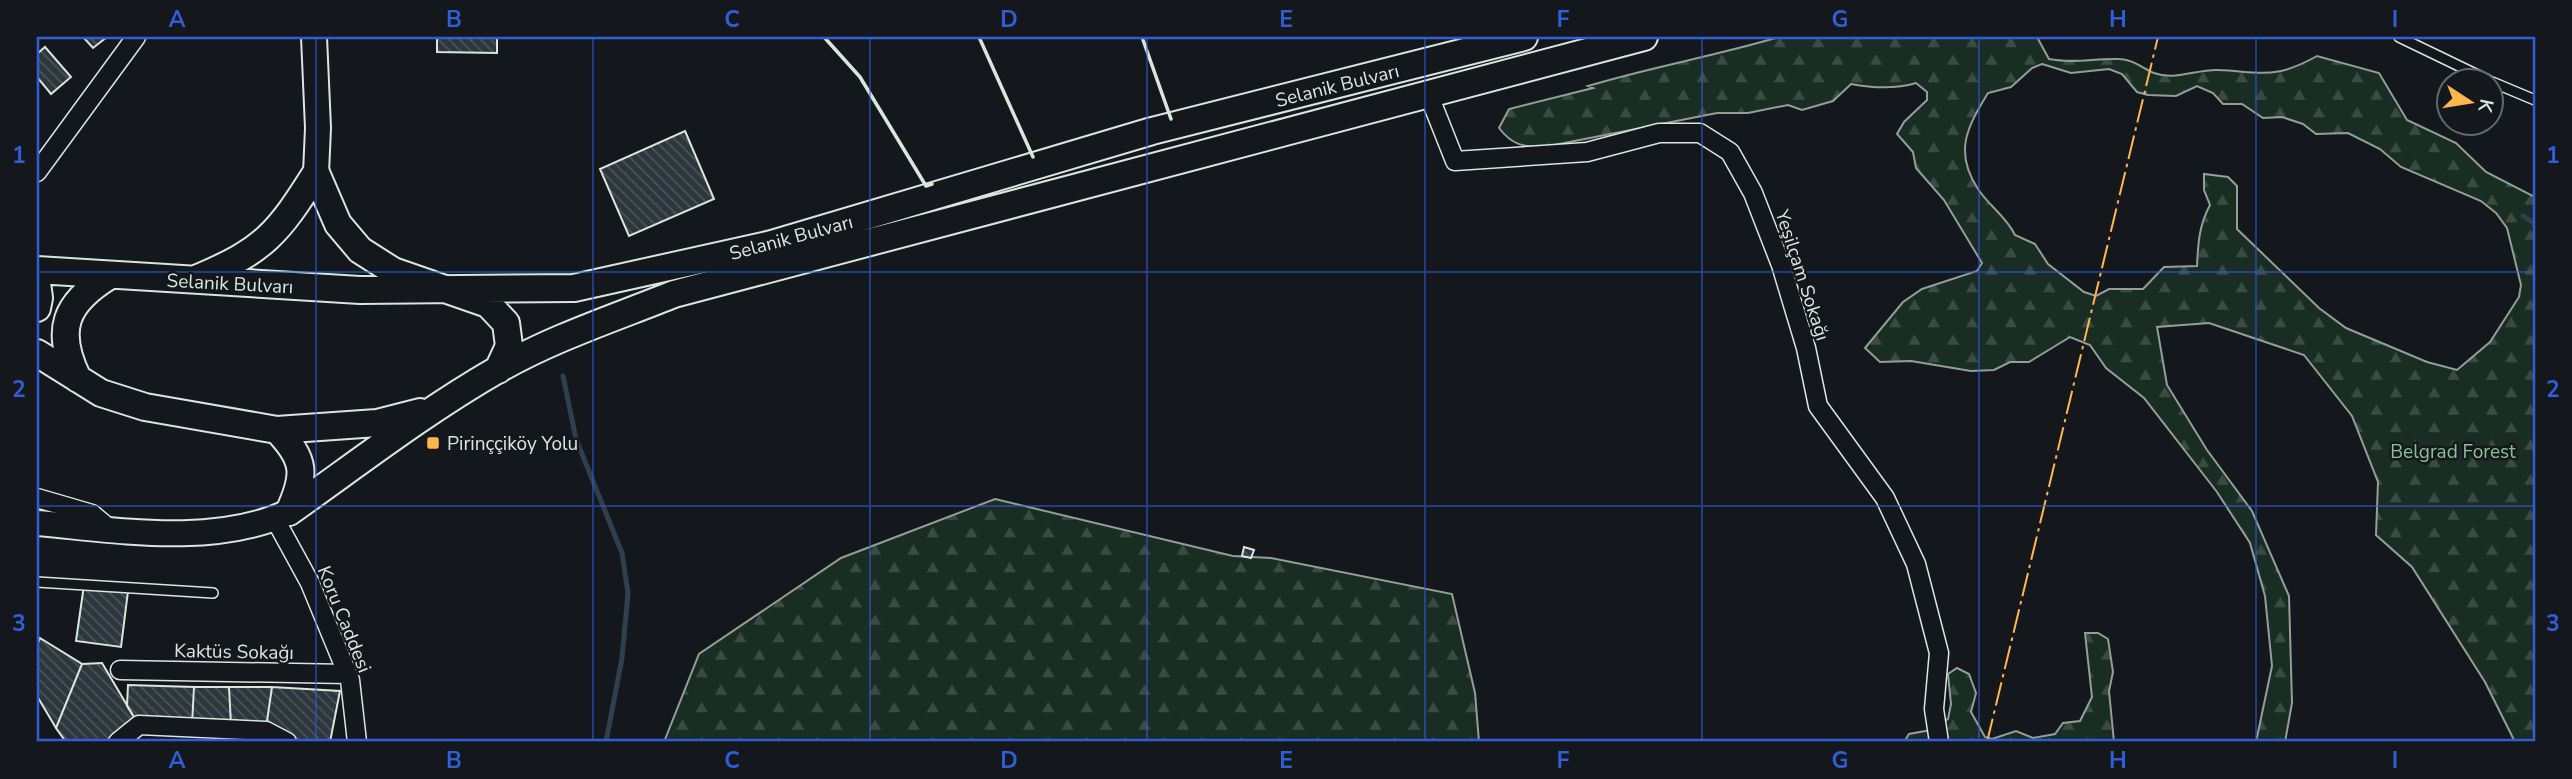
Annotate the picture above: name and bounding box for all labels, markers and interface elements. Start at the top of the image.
text: A [168,4,186,35]
text: B [446,4,462,35]
text: C [724,4,740,35]
text: D [1000,4,1018,35]
text: E [1279,4,1293,35]
text: F [1557,4,1570,35]
text: G [1832,4,1848,35]
text: H [2109,4,2127,35]
text: I [2392,4,2398,35]
street label: Selanik Bulvarı [1273,58,1402,114]
north arrow [2436,66,2506,136]
text: K [2471,96,2500,116]
text: 1 [12,140,26,171]
text: 1 [2546,140,2560,171]
street label: Yeşilçam Sokağı [1768,206,1835,344]
street label: Selanik Bulvarı [727,209,856,267]
street label: Selanik Bulvarı [166,268,294,300]
text: 2 [12,374,26,405]
text: 2 [2546,374,2560,405]
place label: Pirinççiköy Yolu [447,431,578,457]
marker: Pirinççiköy Yolu [425,435,441,451]
park label: Belgrad Forest [2390,439,2516,465]
street label: Koru Caddesi [311,562,377,677]
text: 3 [12,608,26,639]
text: 3 [2546,608,2560,639]
street label: Kaktüs Sokağı [174,638,294,666]
text: A [168,745,186,776]
text: B [446,745,462,776]
text: C [724,745,740,776]
text: D [1000,745,1018,776]
text: E [1279,745,1293,776]
text: F [1557,745,1570,776]
text: G [1832,745,1848,776]
text: H [2109,745,2127,776]
text: I [2392,745,2398,776]

